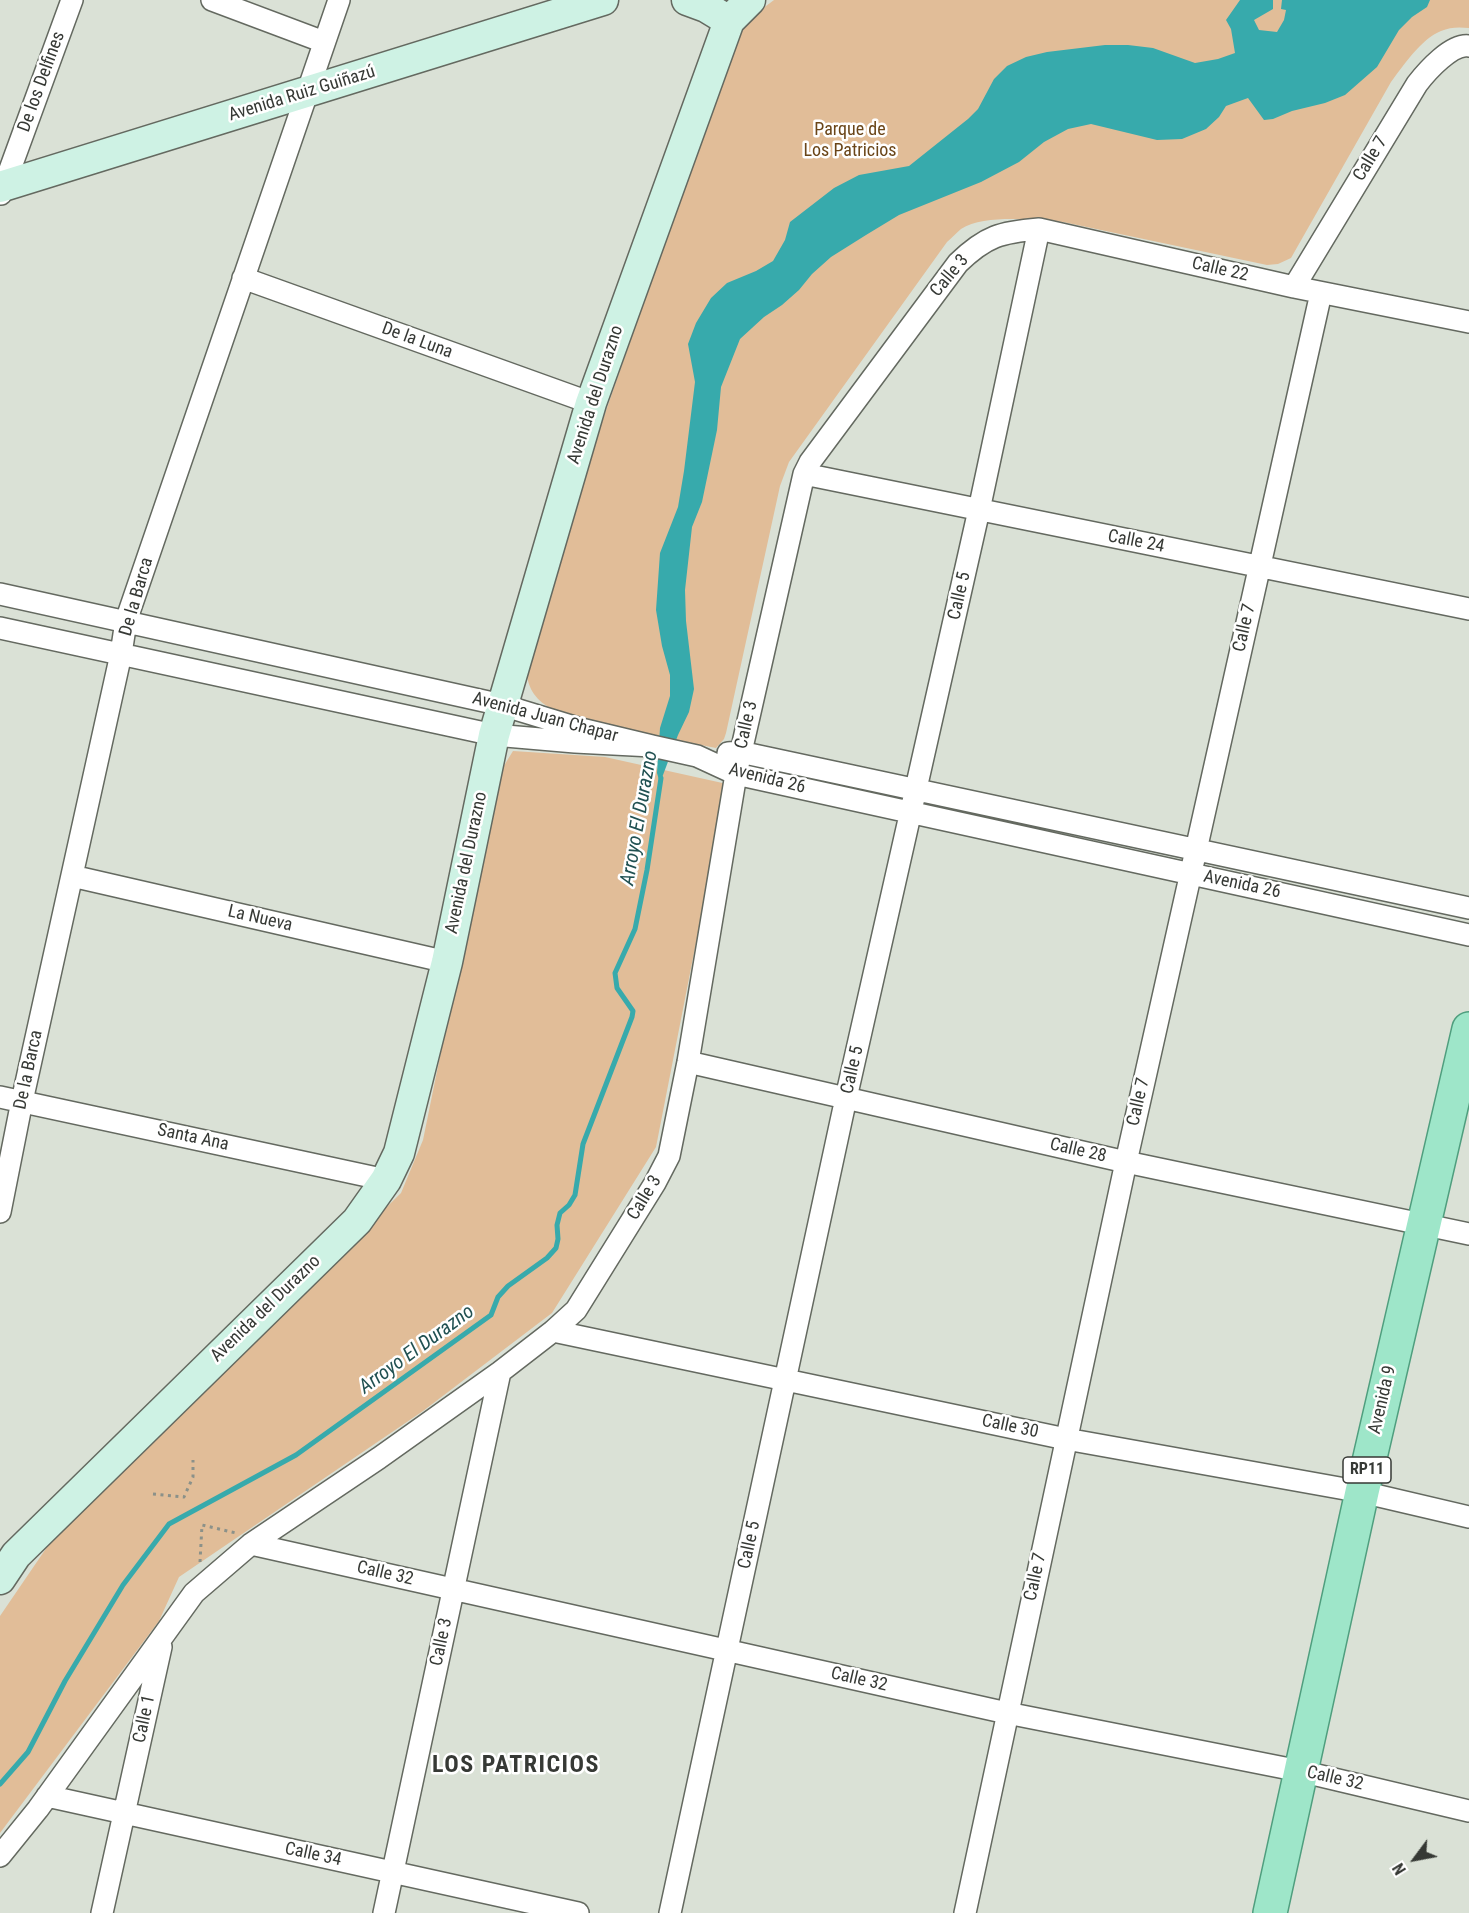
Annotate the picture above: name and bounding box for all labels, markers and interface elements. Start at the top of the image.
street label: De los Delfines [14,29,70,135]
street label: Avenida Ruiz Guiñazú [226,61,378,127]
park label: Parque de Los Patricios [803,119,897,162]
street label: Calle 7 [1349,133,1393,185]
street label: Calle 3 [926,250,974,302]
street label: Calle 22 [1190,253,1250,287]
street label: De la Luna [379,318,455,364]
street label: Avenida del Durazno [563,323,629,467]
street label: Calle 24 [1106,526,1166,558]
street label: De la Barca [116,555,158,639]
street label: Calle 5 [944,570,976,622]
street label: Calle 7 [1229,602,1261,654]
street label: Avenida Juan Chapar [470,688,620,748]
street label: Calle 3 [731,699,763,751]
water label: Arroyo El Durazno [616,749,664,887]
street label: Avenida 26 [726,759,808,799]
street label: Avenida del Durazno [441,790,493,936]
street label: Avenida 26 [1201,866,1283,904]
street label: La Nueva [226,901,294,937]
street label: De la Barca [10,1028,48,1112]
street label: Calle 5 [837,1044,869,1096]
street label: Calle 7 [1123,1076,1155,1128]
street label: Santa Ana [155,1120,231,1156]
street label: Calle 28 [1048,1134,1108,1168]
street label: Calle 3 [623,1172,667,1224]
street label: Avenida del Durazno [207,1251,325,1367]
water label: Arroyo El Durazno [355,1300,479,1400]
street label: Avenida 9 [1365,1364,1401,1436]
street label: Calle 30 [980,1410,1040,1444]
road number: RP11 [1343,1457,1391,1483]
street label: Calle 5 [734,1519,766,1571]
street label: Calle 7 [1020,1551,1052,1603]
street label: Calle 32 [355,1557,415,1591]
street label: Calle 3 [426,1616,458,1668]
street label: Calle 32 [829,1663,889,1697]
street label: Calle 1 [129,1693,161,1745]
district label: LOS PATRICIOS [432,1752,600,1780]
street label: Calle 32 [1305,1762,1365,1796]
north arrow [1385,1829,1445,1889]
street label: Calle 34 [283,1838,343,1872]
text: N [1389,1860,1410,1878]

